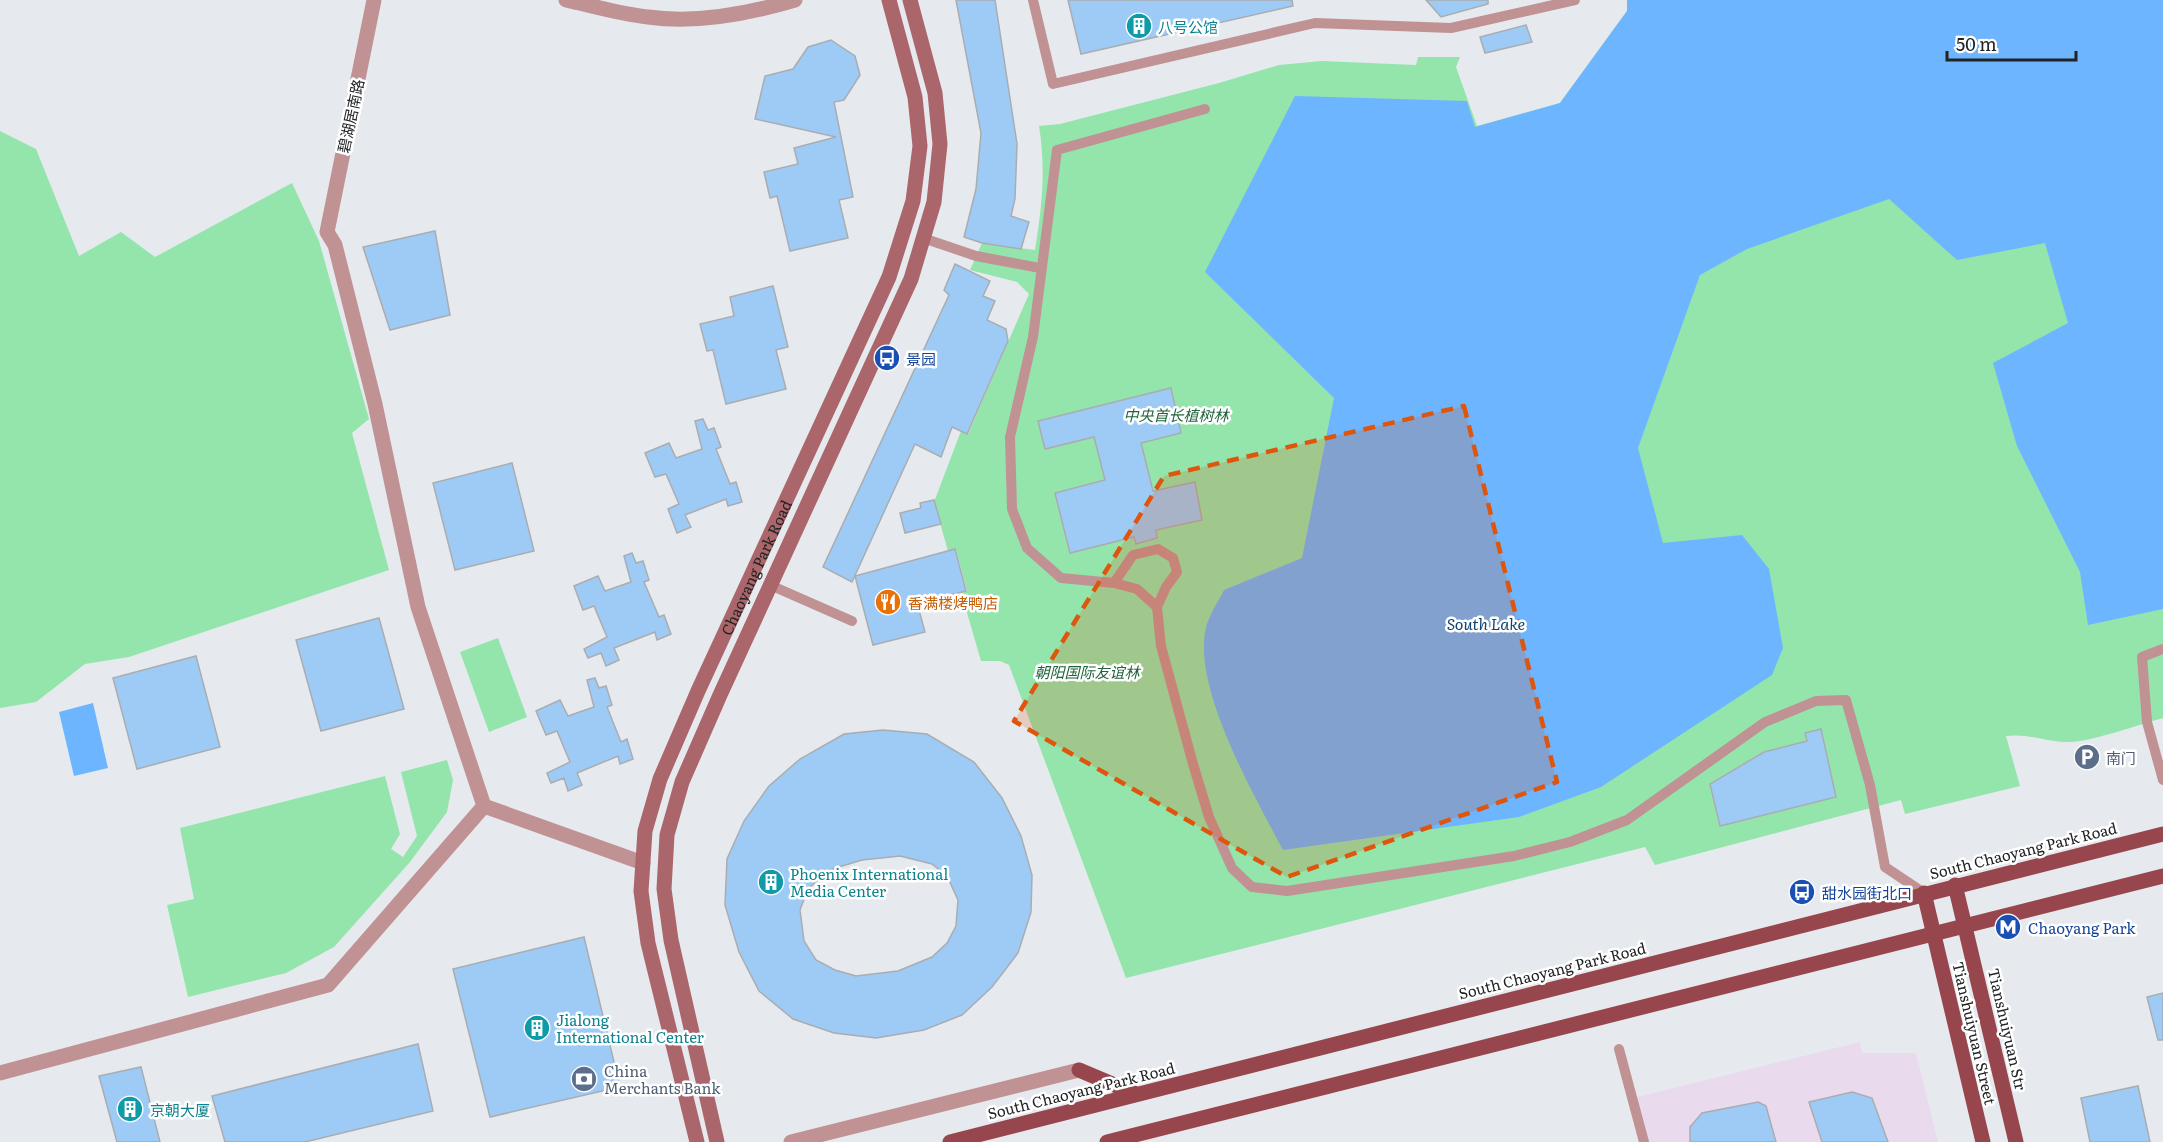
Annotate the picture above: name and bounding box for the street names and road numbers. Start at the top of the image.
street label: 碧湖居南路 [331,77,369,155]
street label: Chaoyang Park Road [714,496,796,639]
street label: South Chaoyang Park Road [1927,816,2119,884]
street label: South Chaoyang Park Road [1456,936,1648,1004]
street label: Tianshuiyuan Street [1947,959,2003,1107]
street label: Tianshuiyuan Str [1983,966,2033,1092]
street label: South Chaoyang Park Road [985,1056,1177,1124]

